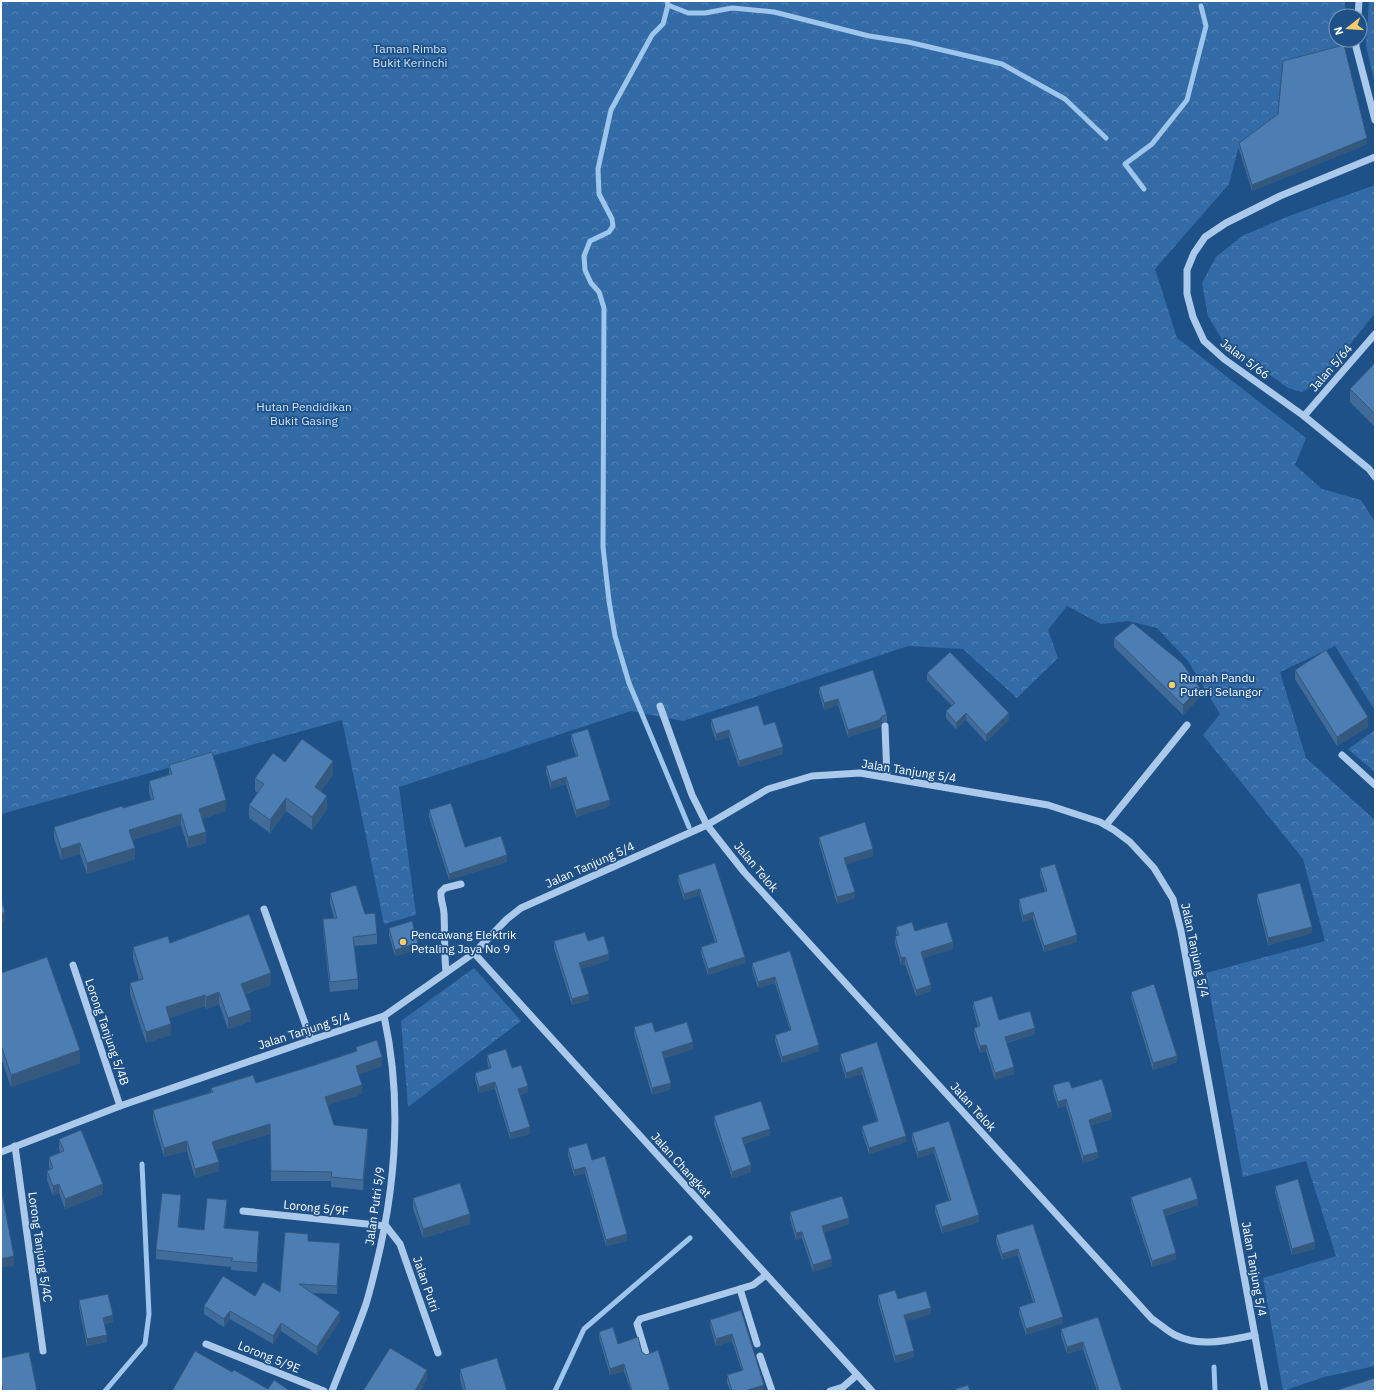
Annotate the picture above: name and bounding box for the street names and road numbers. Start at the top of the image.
street label: Jalan 5/66 [1218,335,1273,382]
street label: Jalan 5/64 [1306,341,1355,394]
street label: Jalan Tanjung 5/4 [861,756,958,785]
street label: Jalan Tanjung 5/4 [543,838,637,891]
street label: Jalan Telok [731,839,782,895]
street label: Jalan Tanjung 5/4 [1178,901,1213,998]
street label: Lorong Tanjung 5/4B [82,977,133,1087]
street label: Jalan Tanjung 5/4 [256,1009,352,1052]
street label: Jalan Telok [947,1079,1000,1135]
street label: Jalan Changkat [648,1129,715,1200]
street label: Jalan Putri 5/9 [362,1166,387,1246]
street label: Lorong Tanjung 5/4C [25,1191,56,1304]
street label: Lorong 5/9F [283,1197,350,1218]
street label: Jalan Tanjung 5/4 [1239,1220,1270,1317]
street label: Jalan Putri [410,1254,443,1313]
street label: Lorong 5/9E [236,1337,302,1376]

